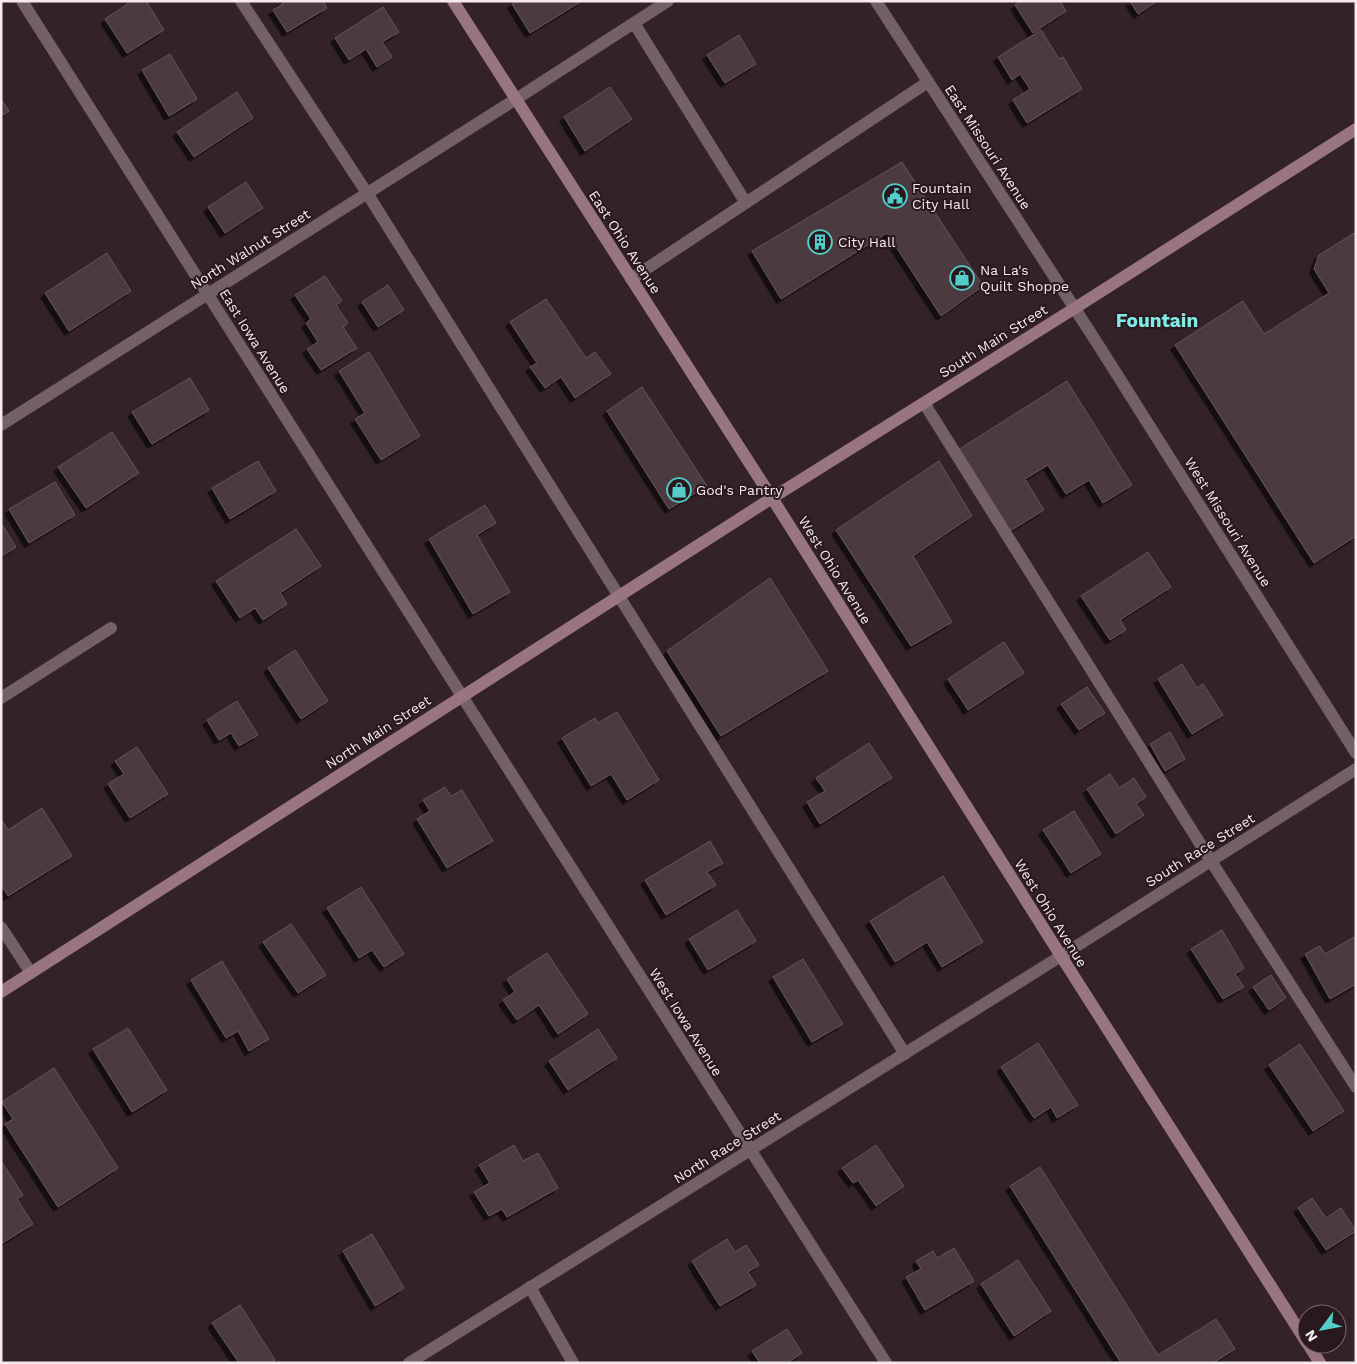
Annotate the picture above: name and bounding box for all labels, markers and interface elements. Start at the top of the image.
street label: East Missouri Avenue [942,82,1034,212]
place label: Fountain City Hall [912,180,972,212]
public building icon: Fountain City Hall [882,183,908,209]
street label: East Ohio Avenue [586,187,664,297]
street label: North Walnut Street [187,206,313,292]
building icon: City Hall [807,229,833,255]
place label: City Hall [838,234,896,250]
place label: Na La's Quilt Shoppe [980,262,1069,294]
shop icon: Na La's Quilt Shoppe [949,265,975,291]
street label: East Iowa Avenue [216,286,294,396]
street label: South Main Street [936,301,1050,381]
district label: Fountain [1116,309,1198,332]
street label: West Missouri Avenue [1182,454,1274,590]
shop icon: God's Pantry [666,477,692,503]
place label: God's Pantry [696,482,783,498]
street label: West Ohio Avenue [795,513,875,627]
street label: North Main Street [322,692,434,772]
street label: South Race Street [1143,810,1258,890]
street label: West Ohio Avenue [1011,856,1091,970]
street label: West Iowa Avenue [646,965,726,1079]
street label: North Race Street [671,1107,784,1186]
north arrow [1297,1304,1347,1354]
text: N [1301,1327,1321,1345]

